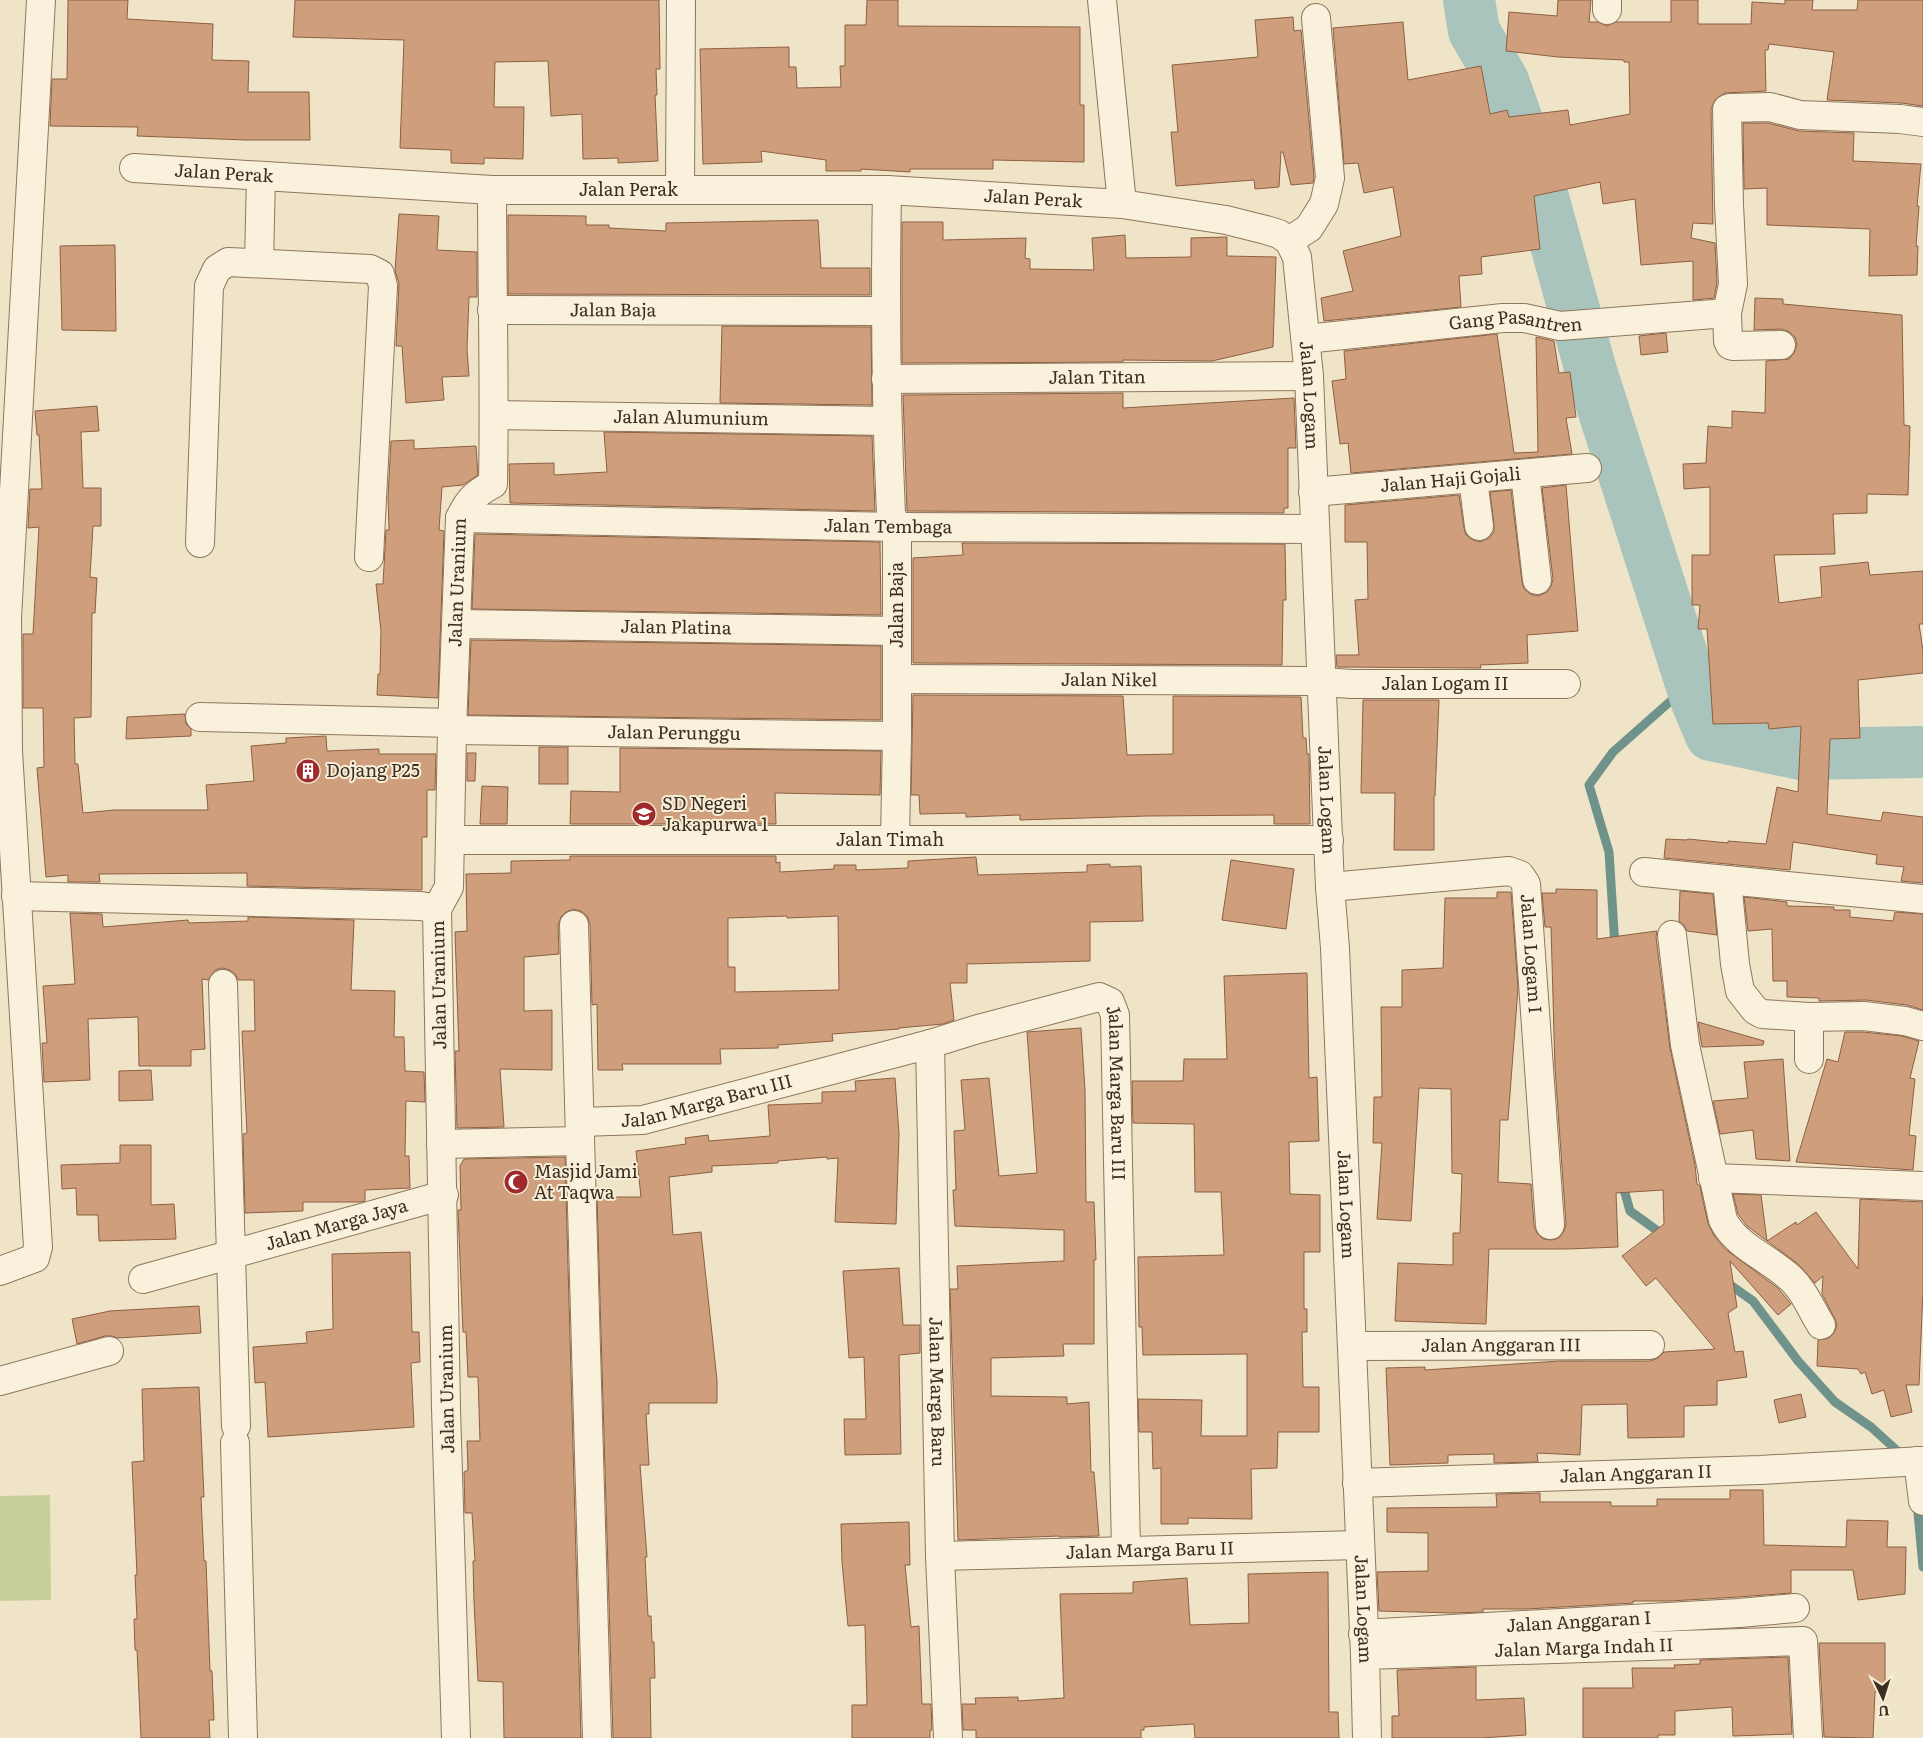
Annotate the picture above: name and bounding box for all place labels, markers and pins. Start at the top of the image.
place label: Dojang P25 [326,756,420,783]
building icon: Dojang P25 [295,758,321,784]
place label: SD Negeri Jakapurwa 1 [662,789,768,837]
school or university icon: SD Negeri Jakapurwa 1 [631,801,657,827]
place label: Masjid Jami At Taqwa [534,1157,638,1205]
mosque icon: Masjid Jami At Taqwa [503,1169,529,1195]

